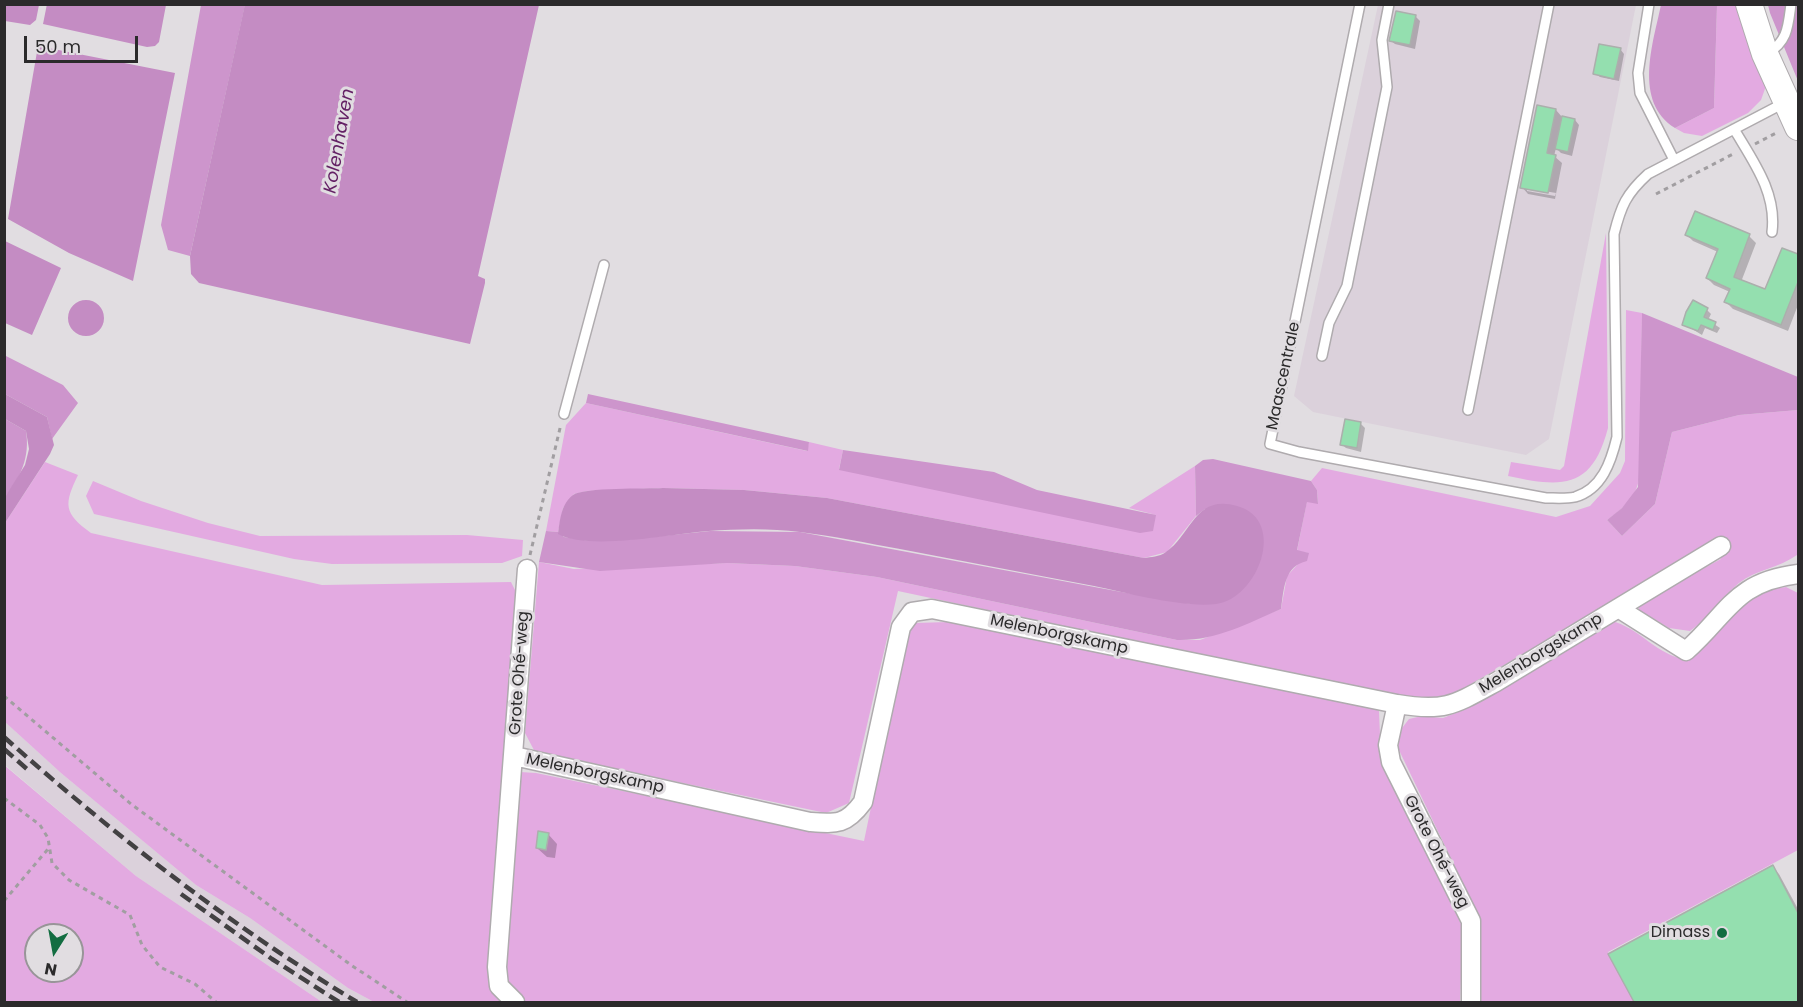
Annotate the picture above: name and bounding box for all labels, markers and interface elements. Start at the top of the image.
scale bar [27,24,141,62]
text: 50 m [35,34,81,59]
water label: Kolenhaven [320,87,360,195]
street label: Maascentrale [1263,320,1305,432]
street label: Grote Ohé-weg [506,610,534,736]
street label: Melenborgskamp [1476,610,1606,698]
street label: Melenborgskamp [988,611,1130,659]
street label: Melenborgskamp [524,750,666,798]
street label: Grote Ohé-weg [1399,792,1473,912]
north arrow [24,923,84,983]
place label: Dimass [1651,923,1710,943]
marker: Dimass [1715,926,1729,940]
text: N [43,957,59,982]

